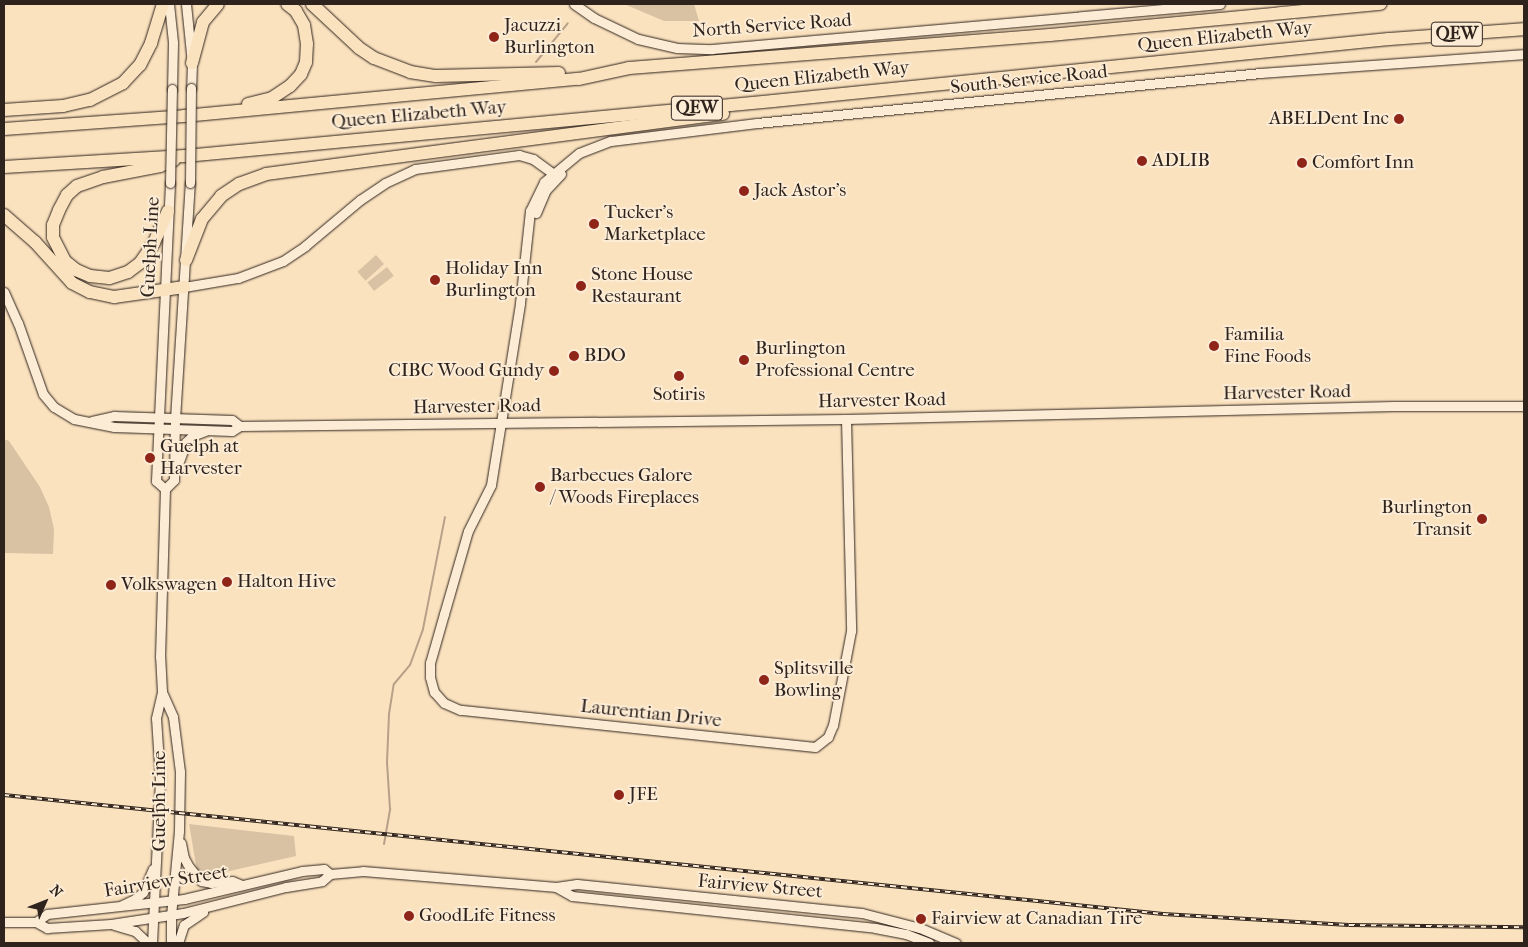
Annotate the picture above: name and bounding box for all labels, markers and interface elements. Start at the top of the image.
street label: North Service Road [692,9,852,43]
place label: Jacuzzi Burlington [504,15,595,59]
street label: Queen Elizabeth Way [1136,16,1314,58]
road number: QEW [1431,18,1483,50]
marker: Jacuzzi Burlington [488,31,500,43]
street label: Queen Elizabeth Way [733,56,911,98]
street label: South Service Road [949,60,1109,100]
road number: QEW [671,92,723,124]
street label: Queen Elizabeth Way [330,96,508,134]
place label: ABELDent Inc [1269,108,1389,130]
marker: ABELDent Inc [1393,113,1405,125]
place label: ADLIB [1152,150,1210,172]
place label: Comfort Inn [1312,152,1414,174]
marker: ADLIB [1136,155,1148,167]
marker: Comfort Inn [1296,157,1308,169]
place label: Jack Astor's [754,180,846,202]
marker: Jack Astor's [738,185,750,197]
street label: Guelph Line [137,196,165,298]
place label: Tucker's Marketplace [604,202,706,246]
marker: Tucker's Marketplace [588,218,600,230]
place label: Holiday Inn Burlington [445,258,543,302]
place label: Stone House Restaurant [591,264,693,308]
marker: Holiday Inn Burlington [429,274,441,286]
marker: Stone House Restaurant [575,280,587,292]
place label: Familia Fine Foods [1224,324,1311,368]
place label: Burlington Professional Centre [755,338,915,382]
marker: Familia Fine Foods [1208,340,1220,352]
place label: BDO [584,345,626,367]
marker: BDO [568,350,580,362]
marker: Burlington Professional Centre [737,353,751,367]
place label: CIBC Wood Gundy [388,360,544,382]
marker: CIBC Wood Gundy [548,365,560,377]
marker: Sotiris [673,370,685,382]
street label: Harvester Road [1223,380,1351,406]
place label: Sotiris [653,384,705,406]
street label: Harvester Road [818,388,946,414]
street label: Harvester Road [413,394,541,420]
place label: Guelph at Harvester [160,436,242,480]
marker: Guelph at Harvester [144,452,156,464]
place label: Barbecues Galore / Woods Fireplaces [550,465,699,509]
marker: Barbecues Galore / Woods Fireplaces [534,481,546,493]
place label: Burlington Transit [1381,497,1472,541]
marker: Burlington Transit [1476,513,1488,525]
place label: Halton Hive [237,571,336,593]
place label: Volkswagen [121,574,217,596]
marker: Halton Hive [221,576,233,588]
marker: Volkswagen [105,579,117,591]
place label: Splitsville Bowling [774,658,853,702]
marker: Splitsville Bowling [758,674,770,686]
street label: Laurentian Drive [579,695,723,733]
street label: Guelph Line [149,751,171,851]
place label: JFE [629,784,658,806]
marker: JFE [613,789,625,801]
street label: Fairview Street [102,861,230,903]
street label: Fairview Street [697,870,823,904]
north arrow [20,877,70,927]
text: N [46,882,66,901]
place label: GoodLife Fitness [419,905,555,927]
place label: Fairview at Canadian Tire [931,908,1142,930]
marker: GoodLife Fitness [403,910,415,922]
marker: Fairview at Canadian Tire [915,913,927,925]

